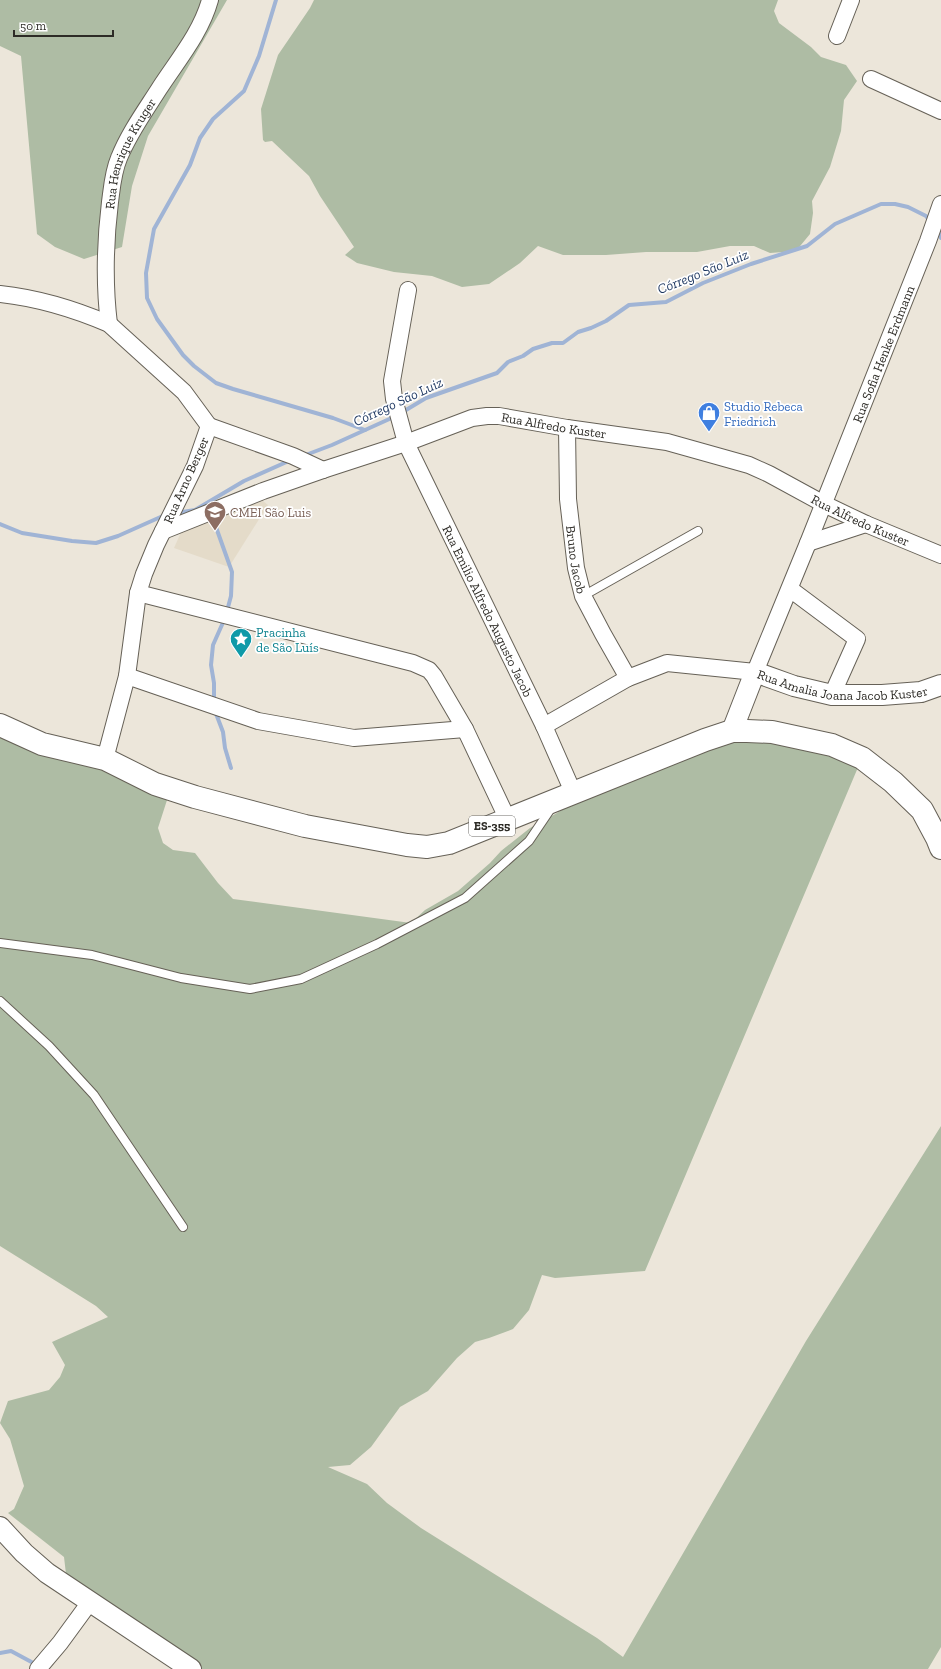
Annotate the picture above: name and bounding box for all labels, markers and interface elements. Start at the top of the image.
scale bar [14,12,113,38]
text: 50 m [20,19,47,33]
street label: Rua Henrique Kruger [102,95,159,210]
water label: Córrego São Luiz [655,246,751,298]
street label: Rua Sofia Henke Erdmann [849,283,917,425]
water label: Córrego São Luiz [350,374,446,430]
place label: Studio Rebeca Friedrich [724,399,803,429]
shop icon: Studio Rebeca Friedrich [696,400,722,433]
street label: Rua Alfredo Kuster [500,409,607,441]
street label: Rua Arno Berger [160,434,212,526]
street label: Rua Alfredo Kuster [809,491,912,549]
school or university icon: CMEI São Luis [202,499,228,532]
place label: CMEI São Luis [230,505,311,520]
street label: Rua Emilio Alfredo Augusto Jacob [440,523,536,699]
street label: Bruno Jacob [564,524,590,595]
place label: Pracinha de São Luís [256,625,319,655]
place icon: Pracinha de São Luís [228,626,254,659]
street label: Rua Amalia Joana Jacob Kuster [755,666,930,703]
road number: ES-355 [469,816,515,836]

